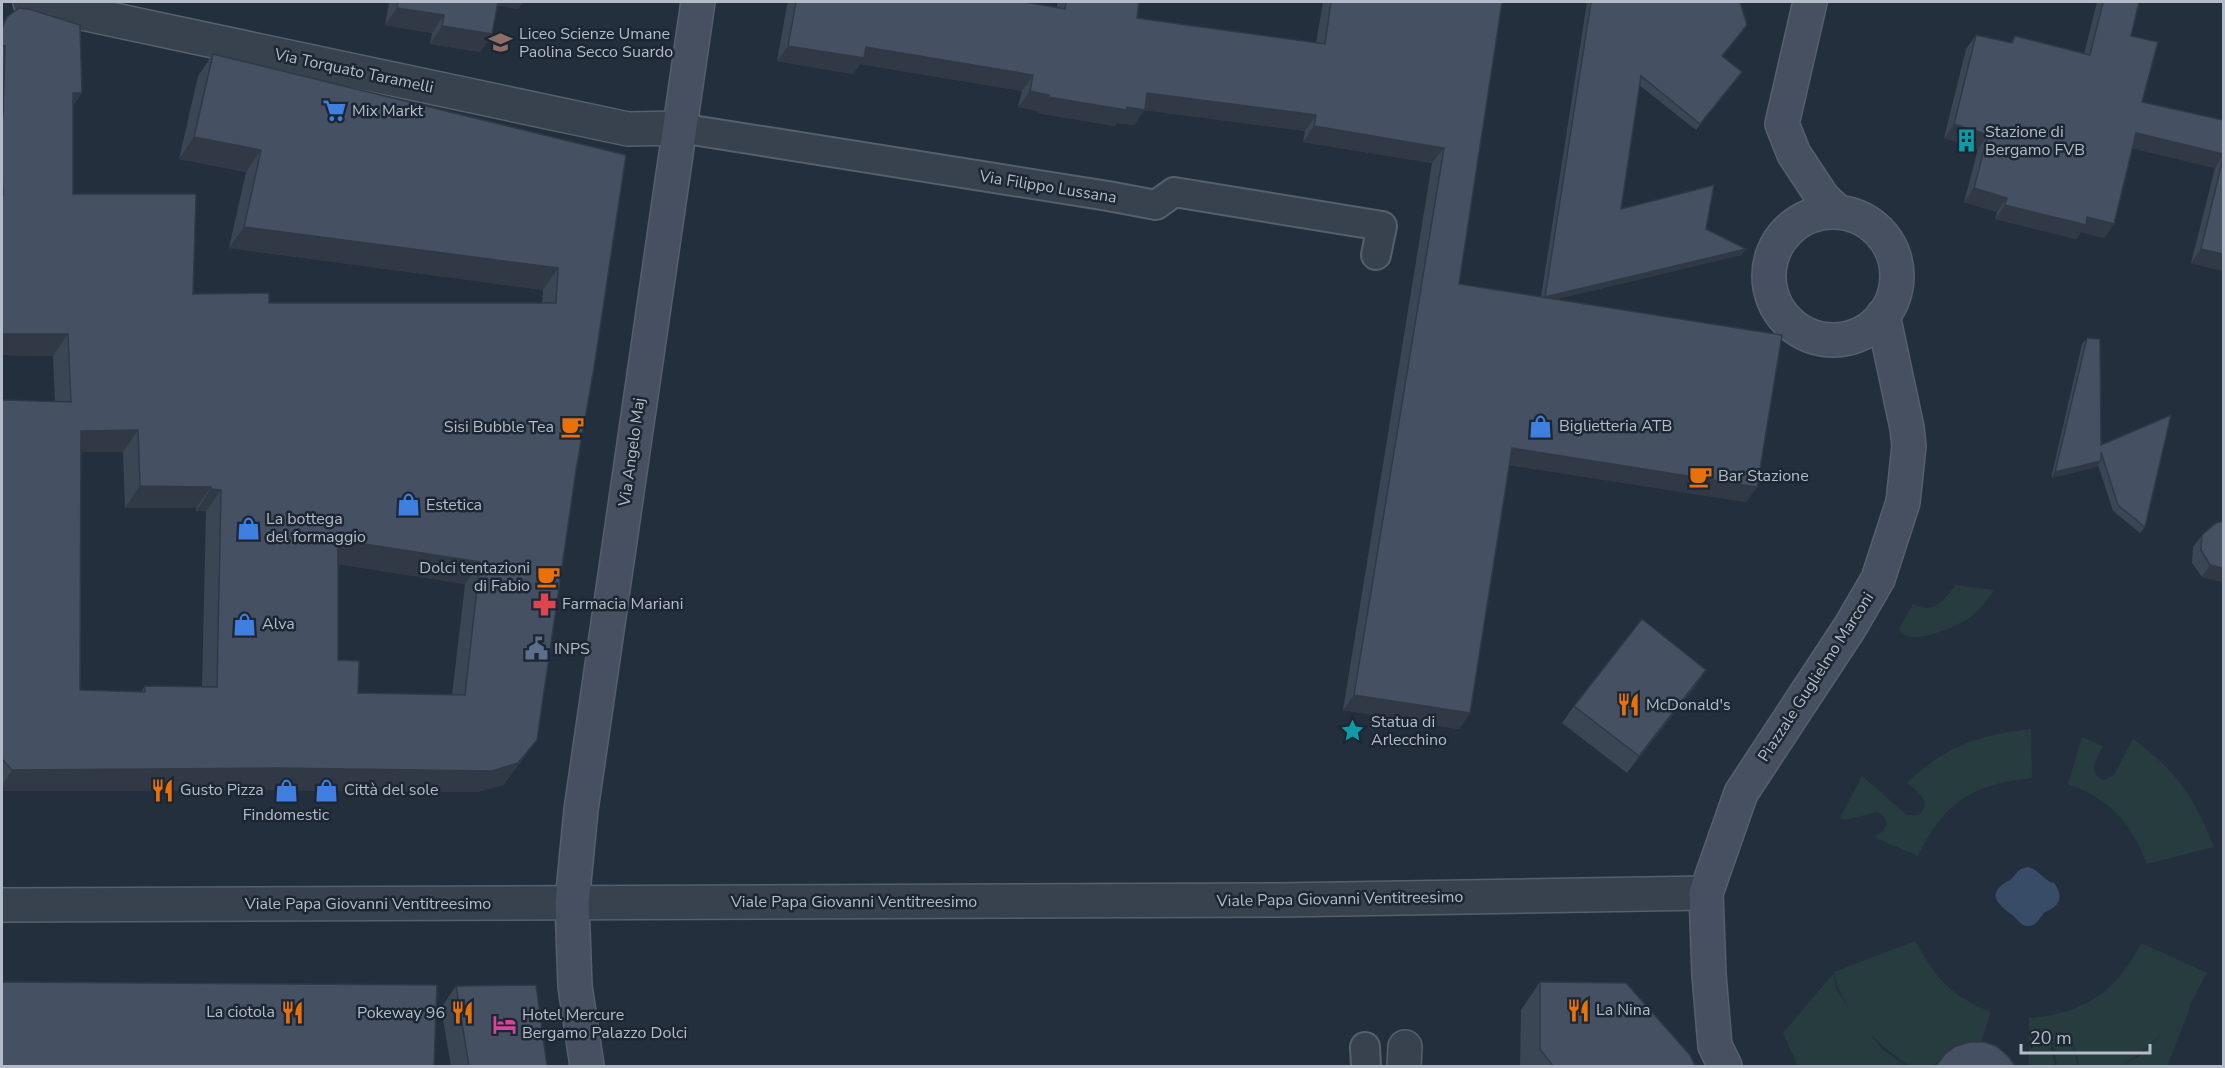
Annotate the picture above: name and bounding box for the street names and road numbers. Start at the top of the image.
street label: Via Torquato Taramelli [272,43,436,99]
street label: Via Filippo Lussana [977,165,1118,209]
street label: Via Angelo Maj [613,396,651,509]
street label: Piazzale Guglielmo Marconi [1753,588,1879,766]
street label: Viale Papa Giovanni Ventitreesimo [1216,886,1464,912]
street label: Viale Papa Giovanni Ventitreesimo [730,891,977,913]
street label: Viale Papa Giovanni Ventitreesimo [244,893,491,915]

